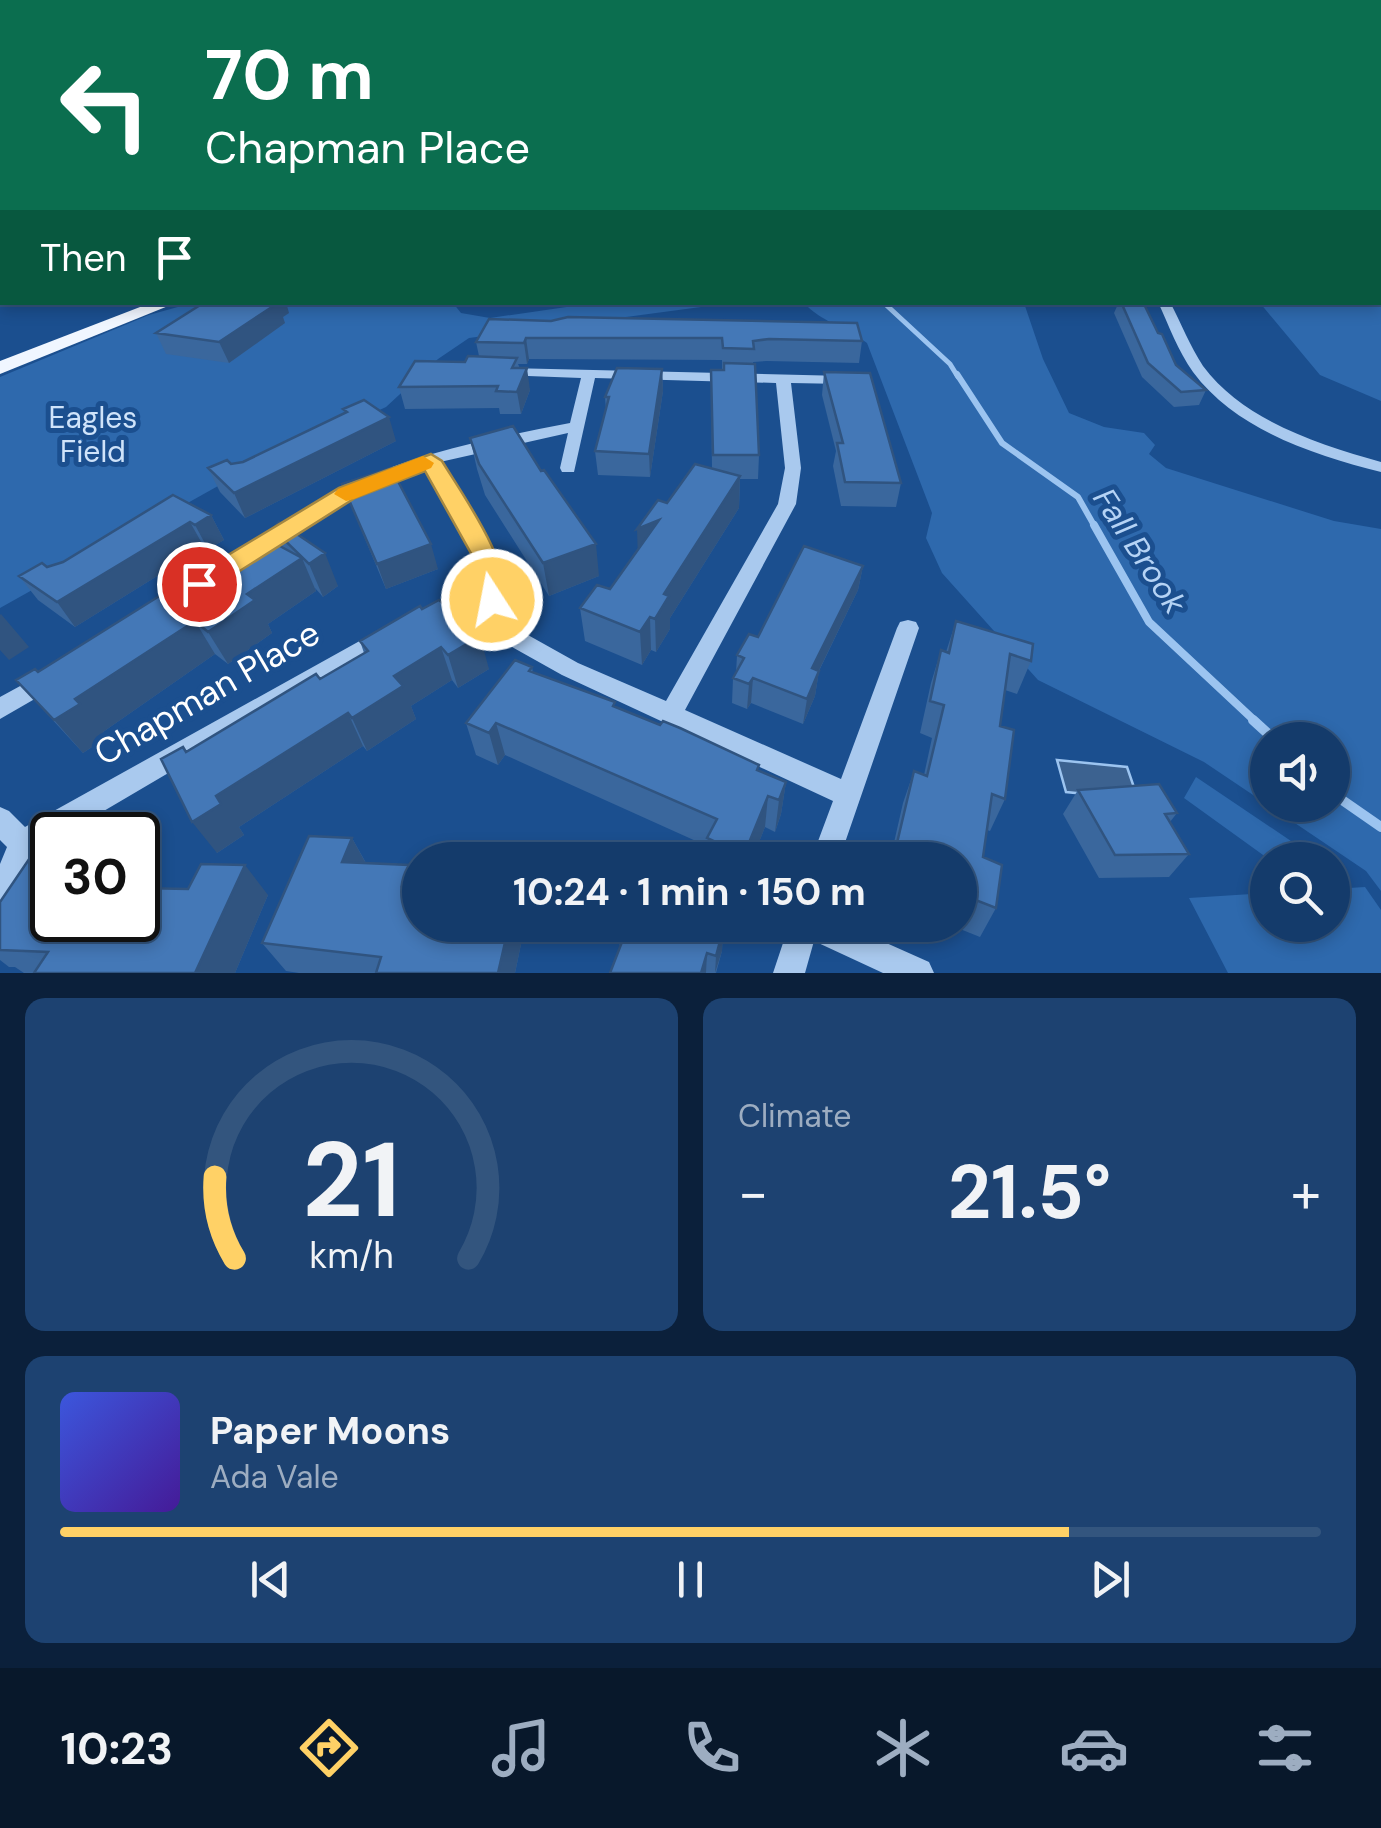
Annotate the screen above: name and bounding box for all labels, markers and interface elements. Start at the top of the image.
text: 70 m [205,30,374,121]
icon: left [40,40,170,170]
text: Chapman Place [205,118,530,177]
icon: arrive [147,230,202,285]
text: Then [40,233,127,283]
park label: Eagles Field [49,398,137,471]
water label: Fall Brook [1084,480,1197,622]
pin [157,542,242,627]
position arrow [440,548,544,652]
icon: arrive [172,557,227,612]
street label: Chapman Place [86,610,328,776]
map controls [1250,722,1350,942]
button: sound [1250,722,1350,822]
speed limit sign: 30 [30,812,160,942]
button: search [1250,842,1350,942]
text: 10:24 · 1 min · 150 m [513,867,866,917]
text: Climate [738,1095,852,1137]
text: 21 [303,1113,400,1248]
text: 21.5° [948,1144,1111,1241]
text: − [738,1157,768,1229]
text: + [1291,1157,1321,1229]
text: km/h [309,1233,394,1279]
text: Paper Moons [210,1406,450,1456]
text: Ada Vale [210,1456,339,1498]
icon: previous [243,1552,298,1607]
icon: pause [663,1552,718,1607]
icon: next [1083,1552,1138,1607]
icon: directions [294,1713,364,1783]
icon: music [486,1713,556,1783]
icon: phone [677,1713,747,1783]
icon: climate [868,1713,938,1783]
icon: car [1059,1713,1129,1783]
icon: filters [1250,1713,1320,1783]
text: 10:23 [61,1719,173,1778]

